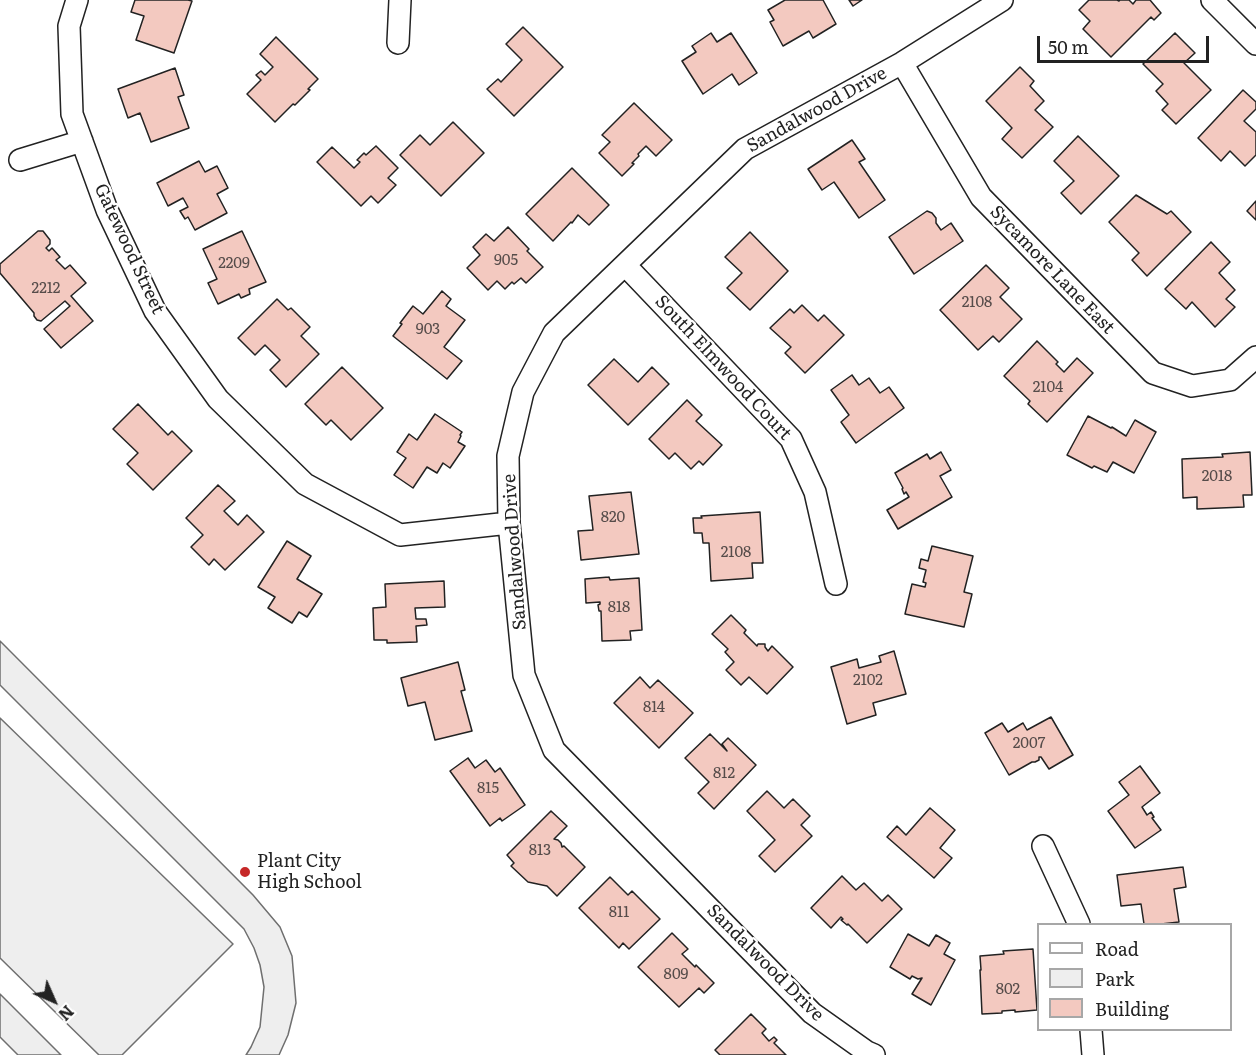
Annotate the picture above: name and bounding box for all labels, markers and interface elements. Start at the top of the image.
scale bar [1040,24,1212,62]
text: 50 m [1048,33,1089,60]
street label: Sandalwood Drive [743,63,891,157]
street label: Gatewood Street [89,180,169,318]
street label: Sycamore Lane East [985,201,1119,339]
house number: 905 [494,252,518,270]
house number: 2209 [218,255,250,273]
house number: 2212 [32,280,60,298]
street label: South Elmwood Court [650,291,796,445]
house number: 2108 [962,294,992,312]
house number: 903 [416,321,440,339]
house number: 2104 [1033,379,1063,397]
house number: 2018 [1202,468,1232,486]
street label: Sandalwood Drive [499,473,531,631]
house number: 820 [601,509,625,527]
house number: 2108 [721,544,751,562]
house number: 818 [608,599,630,617]
house number: 2102 [853,672,883,690]
house number: 814 [643,699,665,717]
house number: 2007 [1013,735,1045,753]
house number: 812 [713,765,735,783]
house number: 815 [477,780,499,798]
house number: 813 [529,842,551,860]
place label: Plant City High School [257,851,362,894]
marker: Plant City High School [238,865,252,879]
street label: Sandalwood Drive [702,900,828,1026]
house number: 811 [609,904,629,922]
legend [1037,923,1232,1031]
text: Road [1095,935,1139,962]
text: Park [1095,965,1134,992]
house number: 809 [664,966,688,984]
north arrow [24,971,84,1031]
house number: 802 [996,981,1020,999]
text: Building [1095,995,1169,1022]
text: N [53,1000,80,1027]

